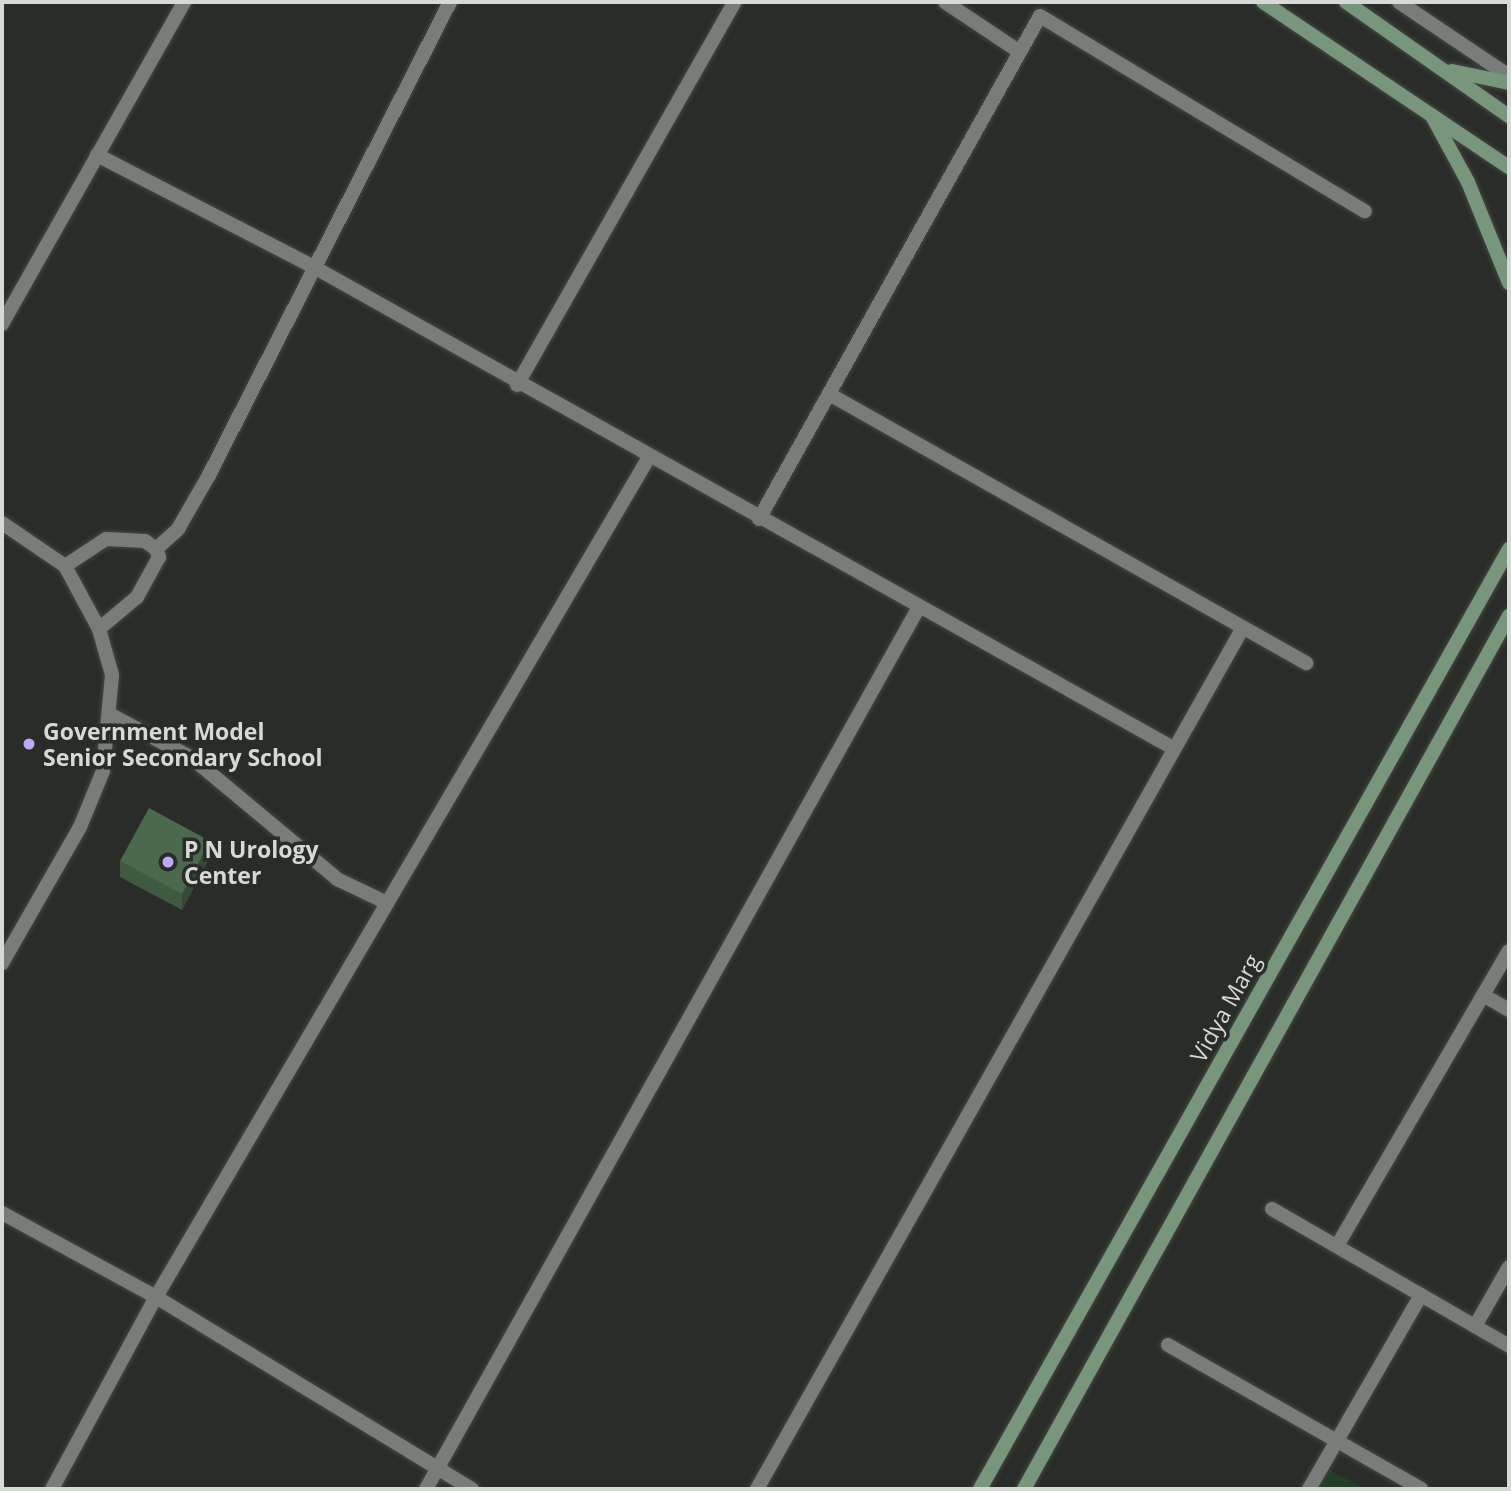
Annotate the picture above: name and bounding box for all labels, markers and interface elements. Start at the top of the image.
place label: Government Model Senior Secondary School [43,717,323,771]
marker: Government Model Senior Secondary School [21,736,37,752]
place label: P N Urology Center [184,835,318,889]
marker: P N Urology Center [158,852,178,872]
street label: Vidya Marg [1184,949,1266,1067]

